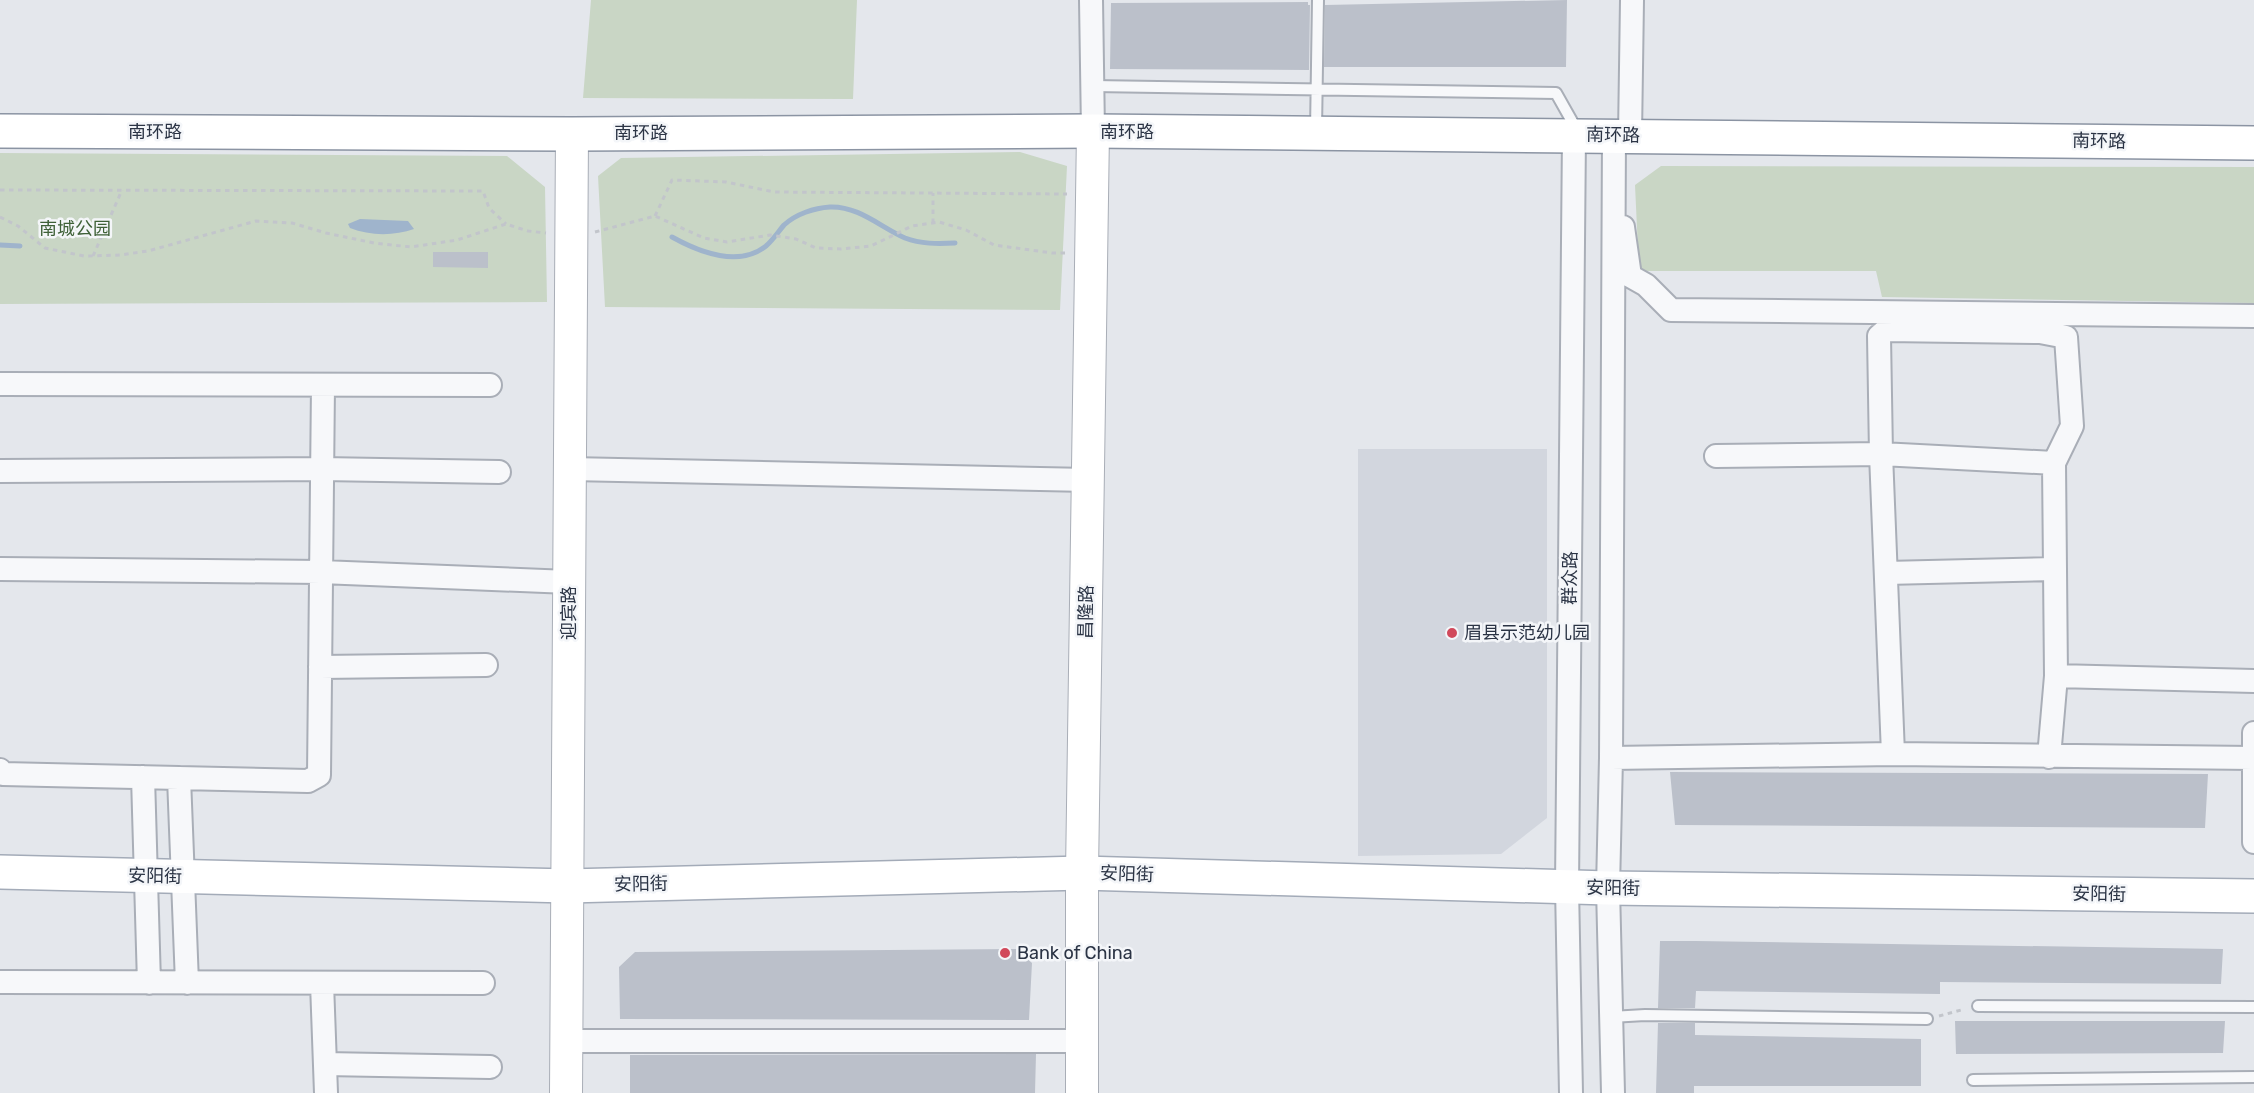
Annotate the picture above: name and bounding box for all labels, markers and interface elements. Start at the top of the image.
street label: 南环路 [128,121,182,143]
street label: 南环路 [1100,121,1154,143]
street label: 南环路 [614,122,668,144]
street label: 南环路 [1586,124,1640,146]
street label: 南环路 [2072,130,2126,152]
park label: 南城公园 [39,218,111,240]
street label: 群众路 [1559,551,1581,605]
street label: 昌隆路 [1075,585,1097,639]
street label: 迎宾路 [558,586,580,640]
place label: 眉县示范幼儿园 [1464,622,1590,644]
marker: 眉县示范幼儿园 [1445,626,1459,640]
street label: 安阳街 [1100,862,1154,886]
street label: 安阳街 [128,865,182,887]
street label: 安阳街 [614,873,668,895]
street label: 安阳街 [1586,877,1640,899]
street label: 安阳街 [2072,883,2126,905]
place label: Bank of China [1017,942,1133,964]
marker: Bank of China [998,946,1012,960]

